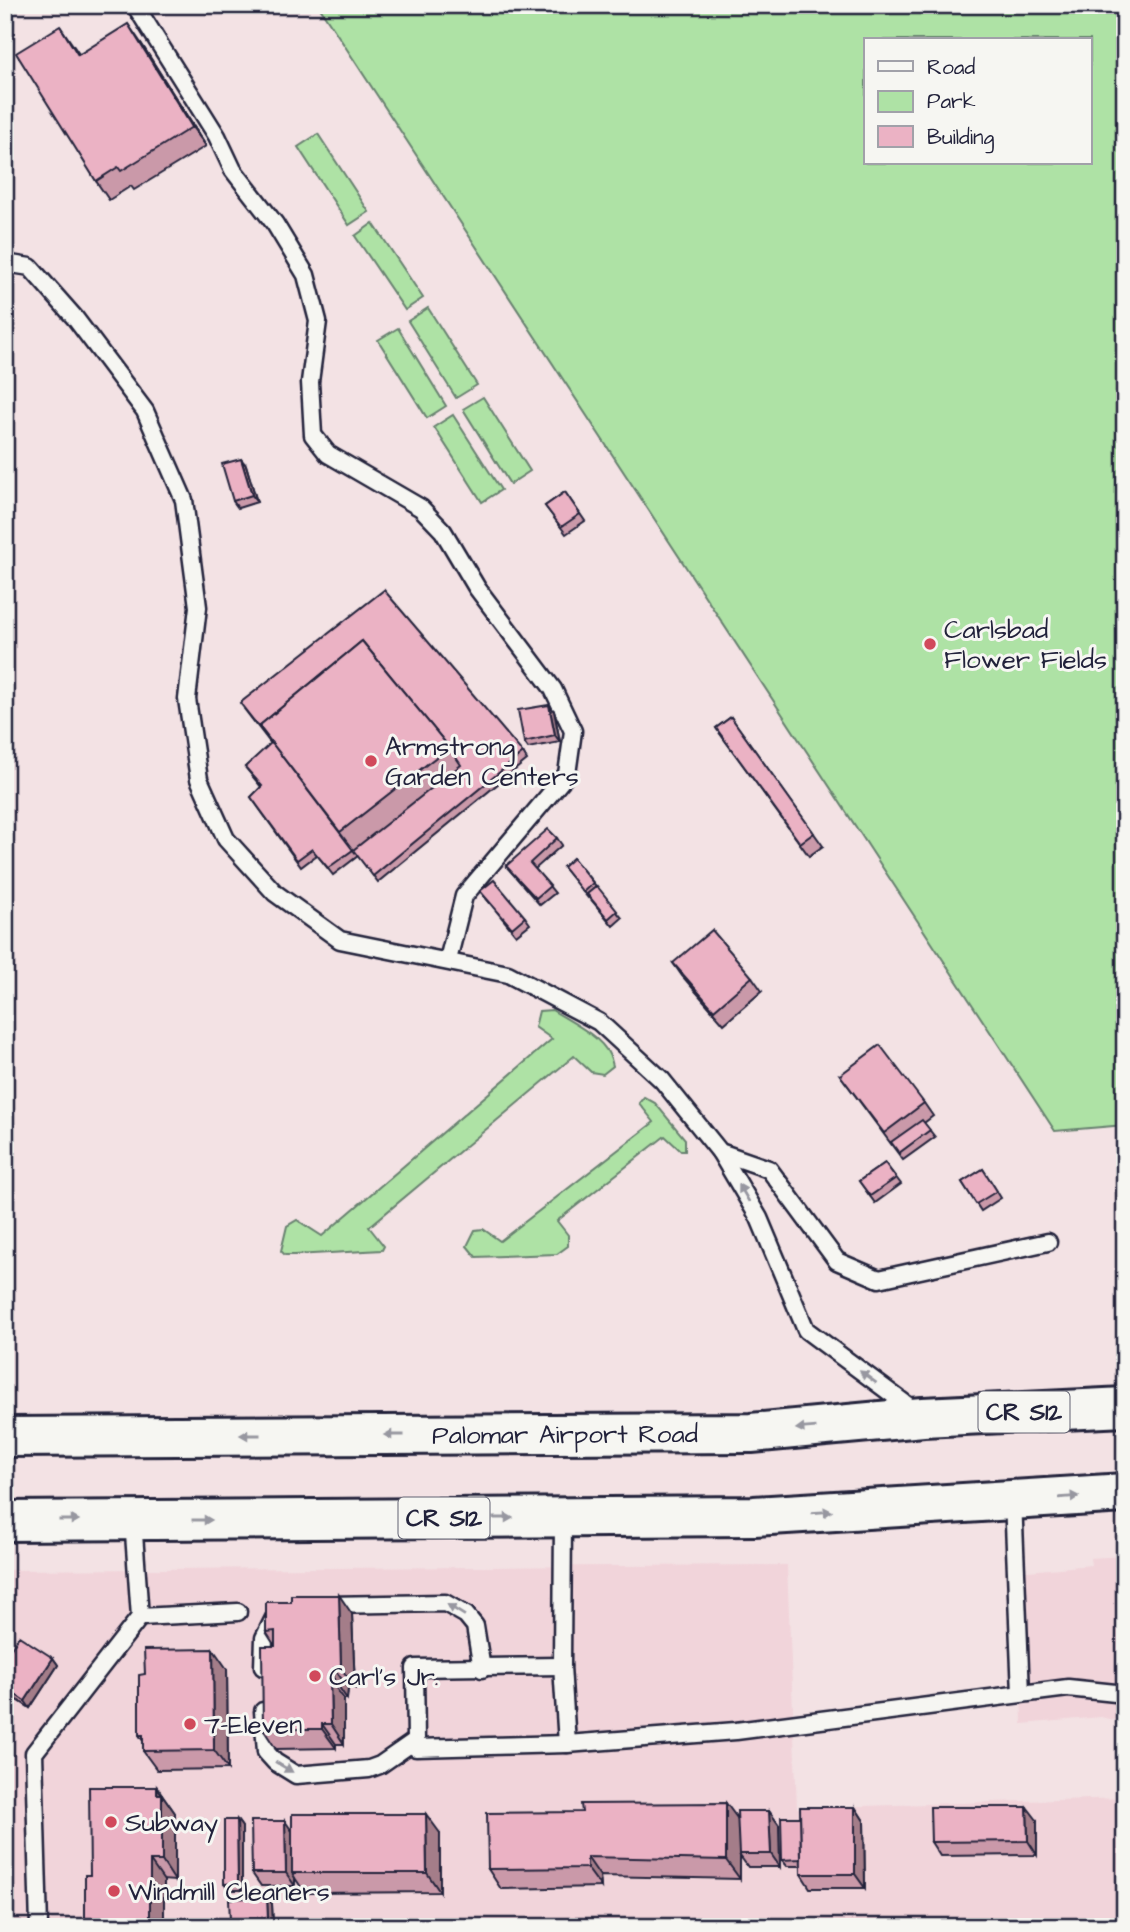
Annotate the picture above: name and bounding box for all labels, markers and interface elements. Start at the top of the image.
legend [864,38,1092,164]
text: Road [927,53,975,82]
text: Park [927,87,976,116]
text: Building [927,123,995,154]
place label: Carlsbad Flower Fields [944,612,1107,678]
marker: Carlsbad Flower Fields [922,636,938,652]
place label: Armstrong Garden Centers [385,729,579,795]
marker: Armstrong Garden Centers [363,753,379,769]
one-way arrow [738,1184,750,1203]
one-way arrow [859,1369,877,1384]
road number: CR S12 [978,1392,1070,1432]
street label: Palomar Airport Road [432,1416,698,1454]
one-way arrow [795,1422,817,1433]
one-way arrow [239,1429,261,1441]
one-way arrow [383,1429,405,1440]
one-way arrow [1058,1491,1080,1502]
road number: CR S12 [398,1498,490,1538]
one-way arrow [812,1506,834,1517]
one-way arrow [492,1512,514,1523]
one-way arrow [59,1514,81,1526]
one-way arrow [191,1514,213,1525]
one-way arrow [447,1603,466,1616]
place label: Carl's Jr. [329,1659,439,1695]
marker: Carl's Jr. [307,1668,323,1684]
place label: 7-Eleven [204,1707,302,1743]
marker: 7-Eleven [182,1716,198,1732]
one-way arrow [275,1761,294,1774]
place label: Subway [125,1805,218,1843]
marker: Subway [103,1814,119,1830]
place label: Windmill Cleaners [128,1874,330,1910]
marker: Windmill Cleaners [106,1883,122,1899]

